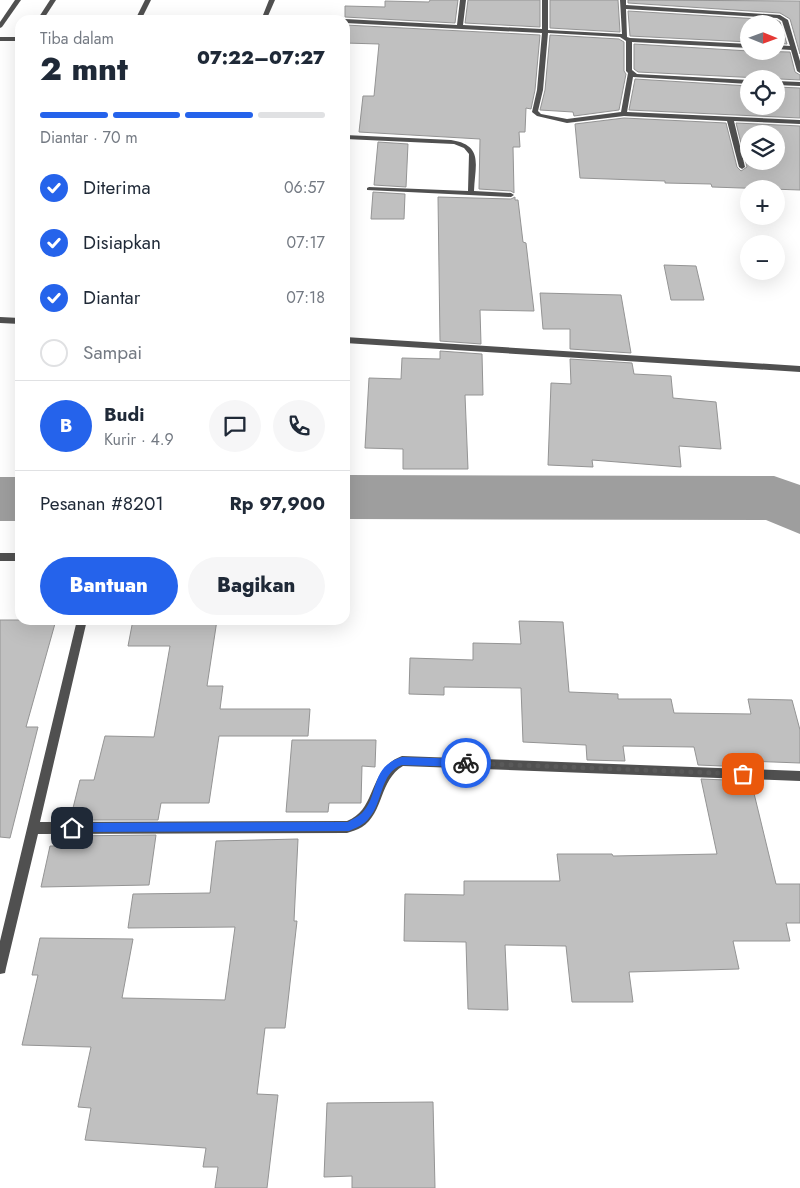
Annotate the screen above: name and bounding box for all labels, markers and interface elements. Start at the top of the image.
north arrow [740,15,785,60]
map controls [740,15,785,280]
text: Tiba dalam [40,27,114,50]
text: 07:22–07:27 [197,44,325,71]
text: 2 mnt [40,46,128,92]
button: locate [740,70,785,115]
button: layers [740,125,785,170]
text: Diantar · 70 m [40,126,138,149]
icon: check [40,174,68,202]
text: Diterima [83,174,151,201]
text: 06:57 [284,176,325,199]
button: + [740,180,785,225]
icon: check [40,229,68,257]
text: Disiapkan [83,229,161,256]
text: 07:17 [287,231,325,254]
button: − [740,235,785,280]
icon: check [40,284,68,312]
text: Diantar [83,284,140,311]
text: 07:18 [286,286,325,309]
text: Sampai [83,339,142,366]
button: chat [209,400,261,452]
button: phone [273,400,325,452]
text: Budi [104,401,145,428]
text: B [60,412,72,439]
text: Kurir · 4.9 [104,428,174,451]
text: Pesanan #8201 [40,490,164,517]
text: Rp 97,900 [230,490,325,517]
button: Bantuan [40,557,178,615]
button: Bagikan [188,557,325,615]
courier [441,738,491,788]
icon: bike [452,749,480,777]
pin [722,753,764,795]
icon: bag [729,760,757,788]
pin [51,807,93,849]
icon: home [58,814,86,842]

